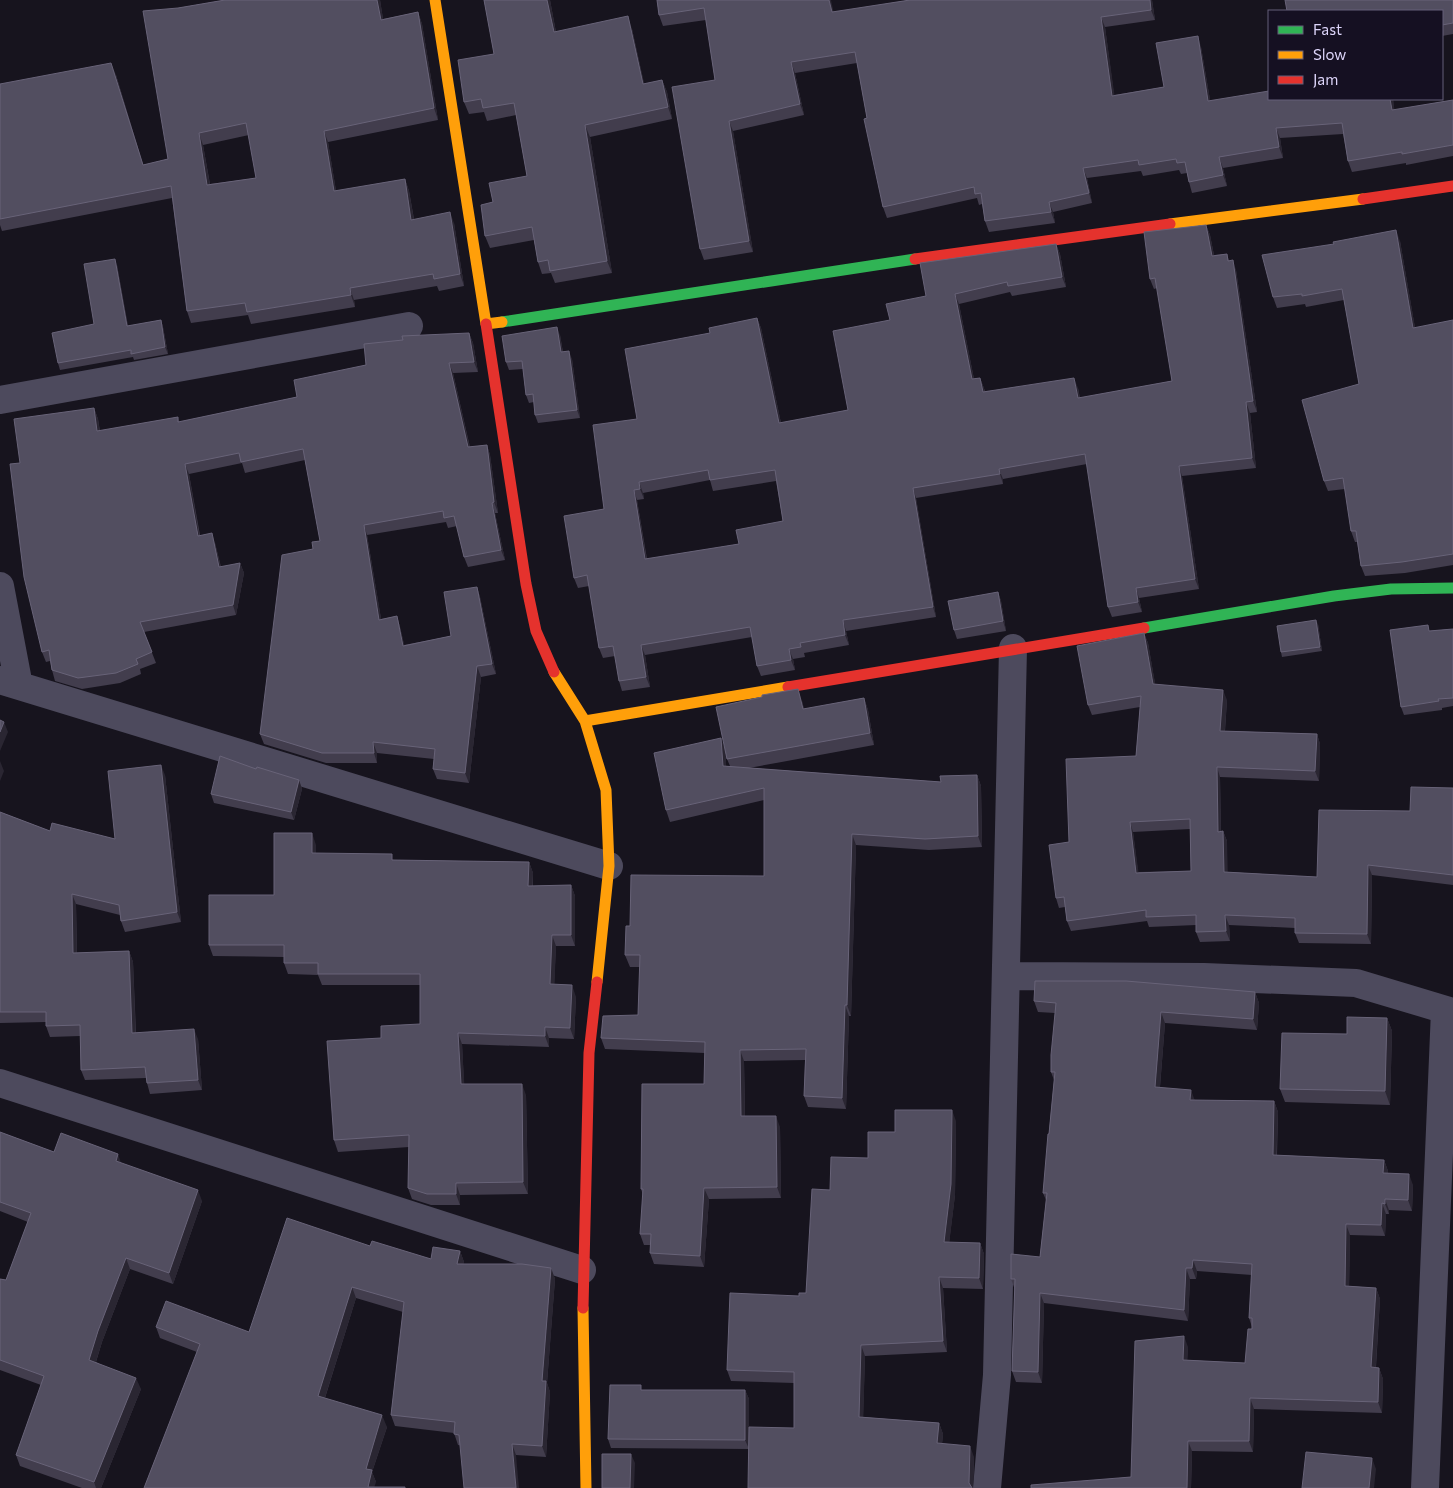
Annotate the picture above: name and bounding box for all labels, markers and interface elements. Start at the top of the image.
legend [1268,10,1443,100]
text: Fast [1313,20,1342,38]
text: Slow [1313,45,1346,63]
text: Jam [1313,70,1338,88]

